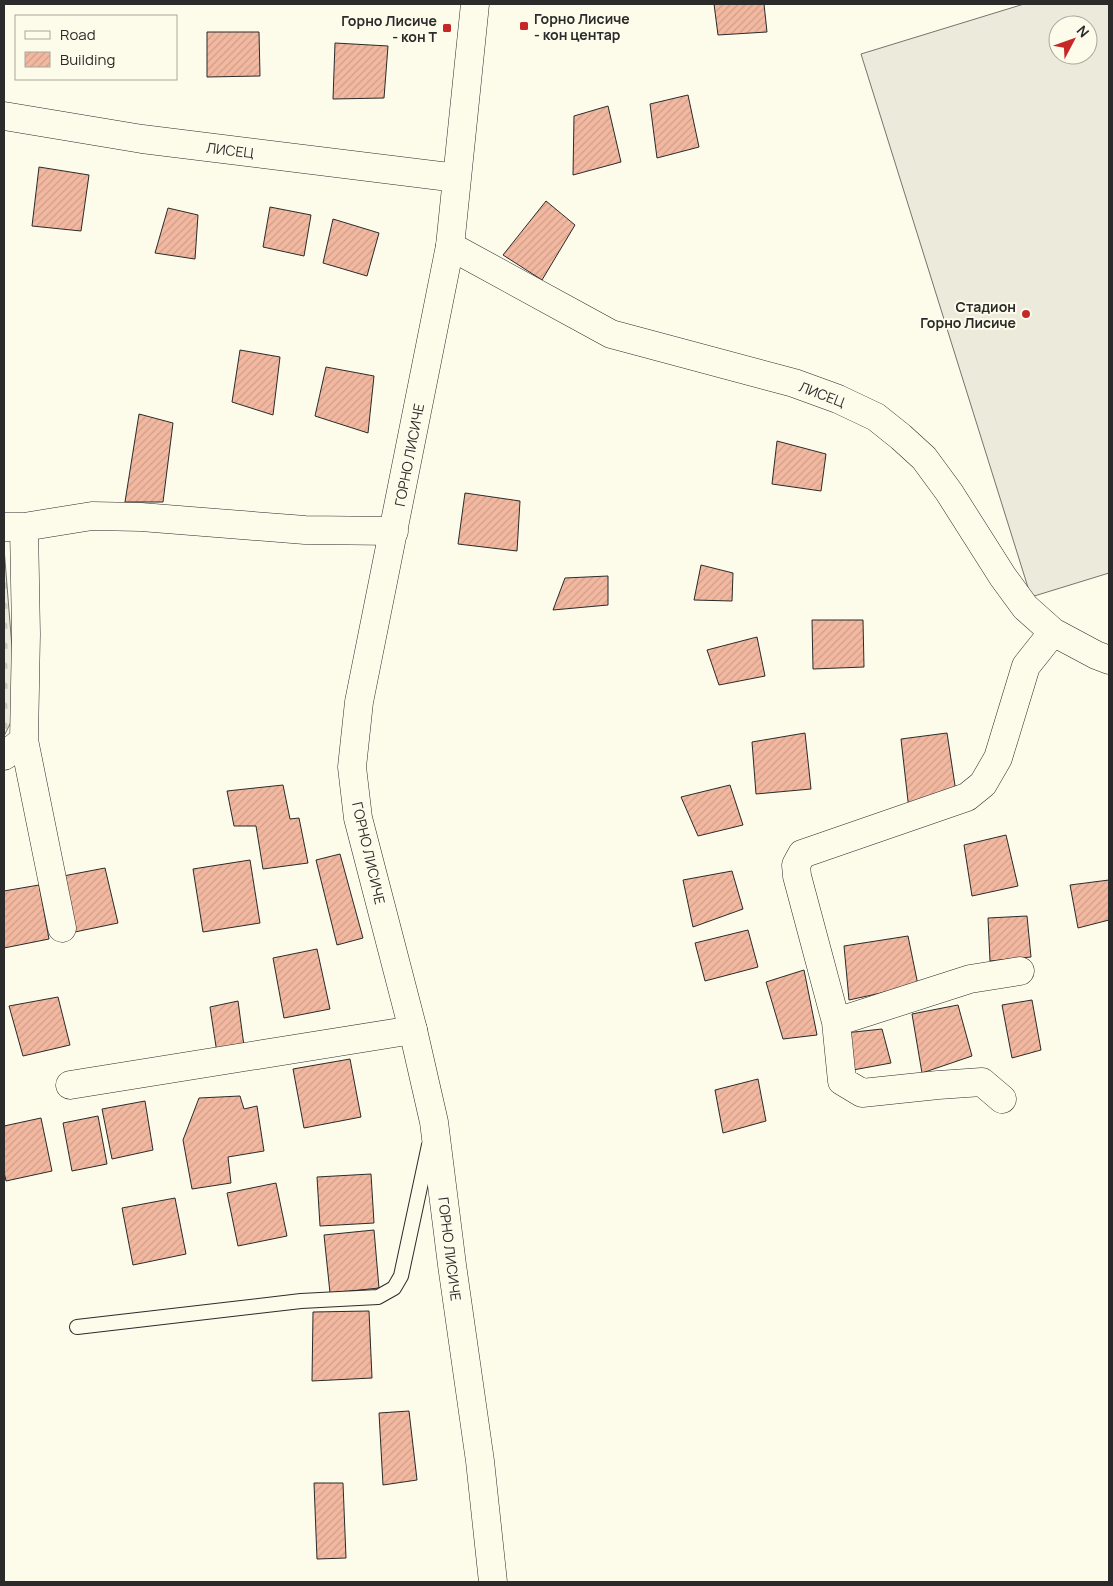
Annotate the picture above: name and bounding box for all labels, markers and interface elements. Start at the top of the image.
place label: Горно Лисиче - кон центар [534,9,630,44]
place label: Горно Лисиче - кон Т [341,11,438,46]
legend [15,15,178,80]
north arrow [1048,15,1098,65]
marker: Горно Лисиче - кон центар [518,20,530,32]
text: N [1073,21,1094,41]
marker: Горно Лисиче - кон Т [441,22,453,34]
text: Road [60,24,96,45]
text: Building [60,49,115,70]
street label: ЛИСЕЦ [205,138,255,162]
place label: Стадион Горно Лисиче [920,297,1016,332]
marker: Стадион Горно Лисиче [1020,308,1032,320]
street label: ЛИСЕЦ [796,377,848,411]
street label: ГОРНО ЛИСИЧЕ [390,402,428,508]
street label: ГОРНО ЛИСИЧЕ [348,800,390,906]
street label: ГОРНО ЛИСИЧЕ [434,1196,466,1302]

